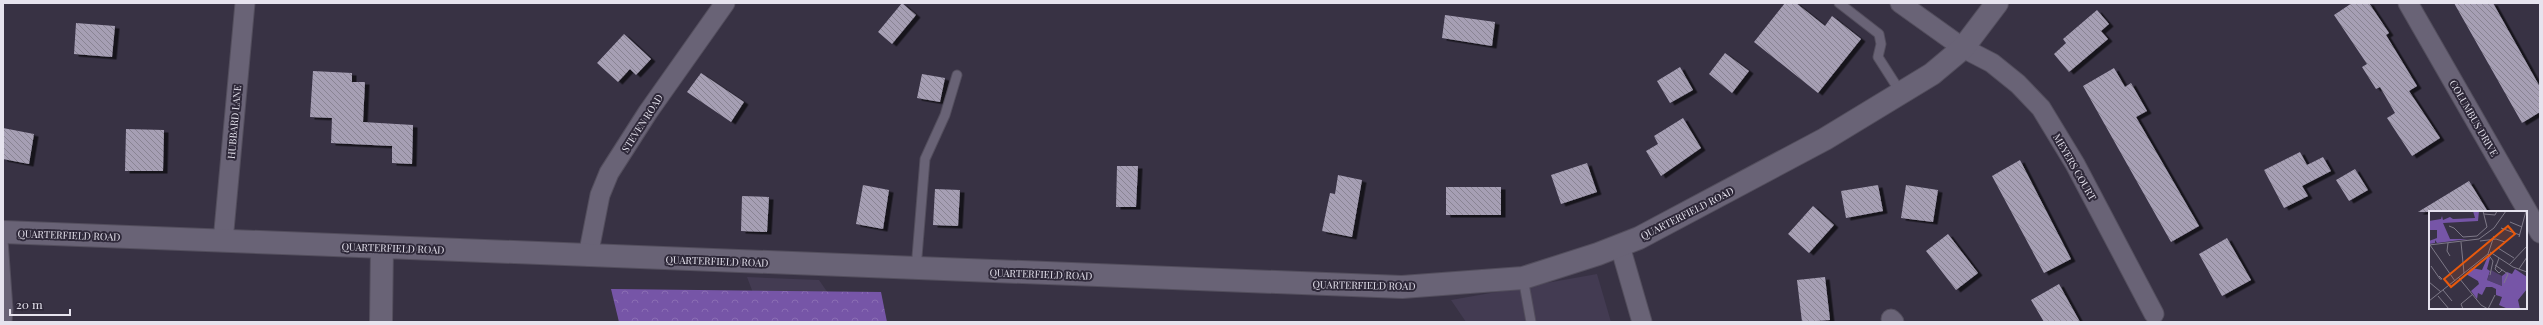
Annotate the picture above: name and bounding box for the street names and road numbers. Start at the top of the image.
street label: COLUMBUS DRIVE [2446,77,2502,159]
street label: HUBBARD LANE [224,84,244,160]
street label: STEVEN ROAD [618,91,666,155]
street label: MEYERS COURT [2050,131,2100,203]
street label: QUARTERFIELD ROAD [1638,183,1736,243]
street label: QUARTERFIELD ROAD [17,226,121,244]
street label: QUARTERFIELD ROAD [341,239,445,257]
street label: QUARTERFIELD ROAD [665,252,769,270]
street label: QUARTERFIELD ROAD [989,265,1093,283]
street label: QUARTERFIELD ROAD [1312,277,1416,293]

